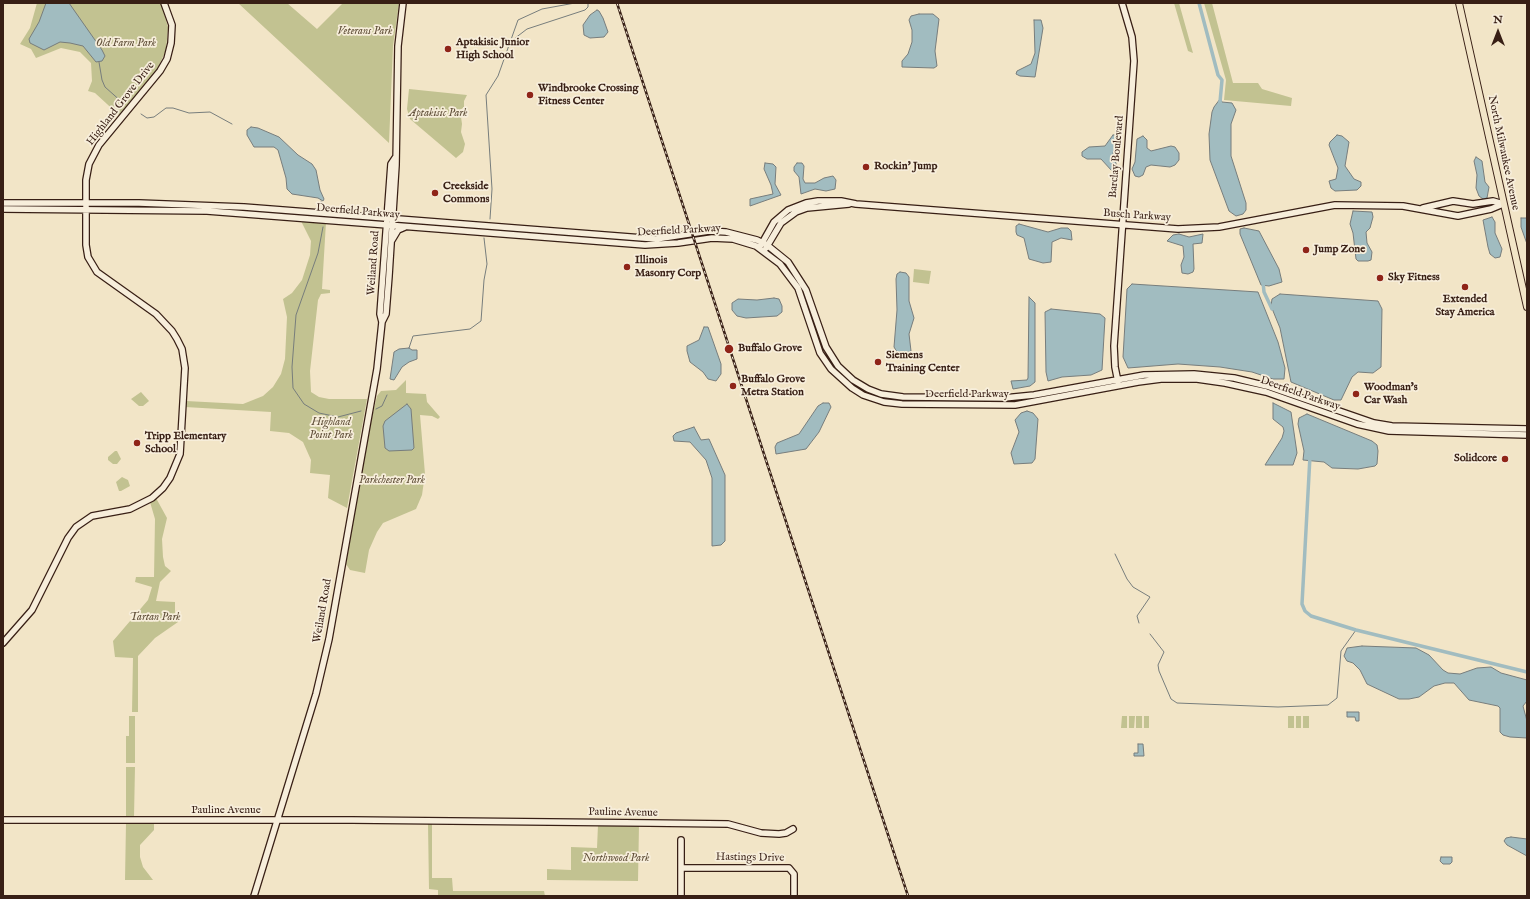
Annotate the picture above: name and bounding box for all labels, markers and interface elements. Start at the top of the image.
north arrow [1478,12,1518,52]
text: N [1493,13,1503,27]
park label: Veterans Park [338,25,392,39]
place label: Aptakisic Junior High School [456,36,529,62]
park label: Old Farm Park [96,37,156,51]
marker: Aptakisic Junior High School [443,44,453,54]
street label: Highland Grove Drive [84,60,158,148]
place label: Windbrooke Crossing Fitness Center [538,82,638,108]
marker: Windbrooke Crossing Fitness Center [525,90,535,100]
street label: North Milwaukee Avenue [1484,94,1522,212]
park label: Aptakisic Park [408,107,468,121]
street label: Barclay Boulevard [1107,115,1127,199]
place label: Rockin' Jump [874,160,937,174]
marker: Rockin' Jump [861,162,871,172]
place label: Creekside Commons [443,180,489,206]
marker: Creekside Commons [430,188,440,198]
street label: Deerfield Parkway [316,202,400,222]
street label: Busch Parkway [1103,207,1171,225]
street label: Deerfield Parkway [637,222,721,240]
street label: Weiland Road [365,230,383,296]
place label: Jump Zone [1314,243,1365,257]
marker: Jump Zone [1301,245,1311,255]
place label: Illinois Masonry Corp [635,254,701,280]
marker: Illinois Masonry Corp [622,262,632,272]
place label: Sky Fitness [1388,271,1440,285]
marker: Sky Fitness [1375,273,1385,283]
marker: Extended Stay America [1460,282,1470,292]
place label: Extended Stay America [1435,293,1495,319]
place label: Buffalo Grove [738,342,802,356]
marker: Buffalo Grove [723,343,735,355]
place label: Siemens Training Center [886,349,960,375]
marker: Siemens Training Center [873,357,883,367]
place label: Buffalo Grove Metra Station [741,373,805,399]
street label: Deerfield Parkway [1258,374,1342,414]
marker: Buffalo Grove Metra Station [728,381,738,391]
place label: Woodman's Car Wash [1364,381,1418,407]
street label: Deerfield Parkway [925,388,1009,402]
marker: Woodman's Car Wash [1351,389,1361,399]
park label: Highland Point Park [309,416,353,442]
place label: Tripp Elementary School [145,430,226,456]
marker: Tripp Elementary School [132,438,142,448]
place label: Solidcore [1454,452,1497,466]
marker: Solidcore [1500,454,1510,464]
park label: Parkchester Park [359,474,425,488]
street label: Weiland Road [311,578,335,644]
park label: Tartan Park [129,611,181,625]
street label: Pauline Avenue [191,804,261,818]
street label: Pauline Avenue [588,806,658,820]
street label: Hastings Drive [716,851,784,865]
park label: Northwood Park [583,852,649,866]

